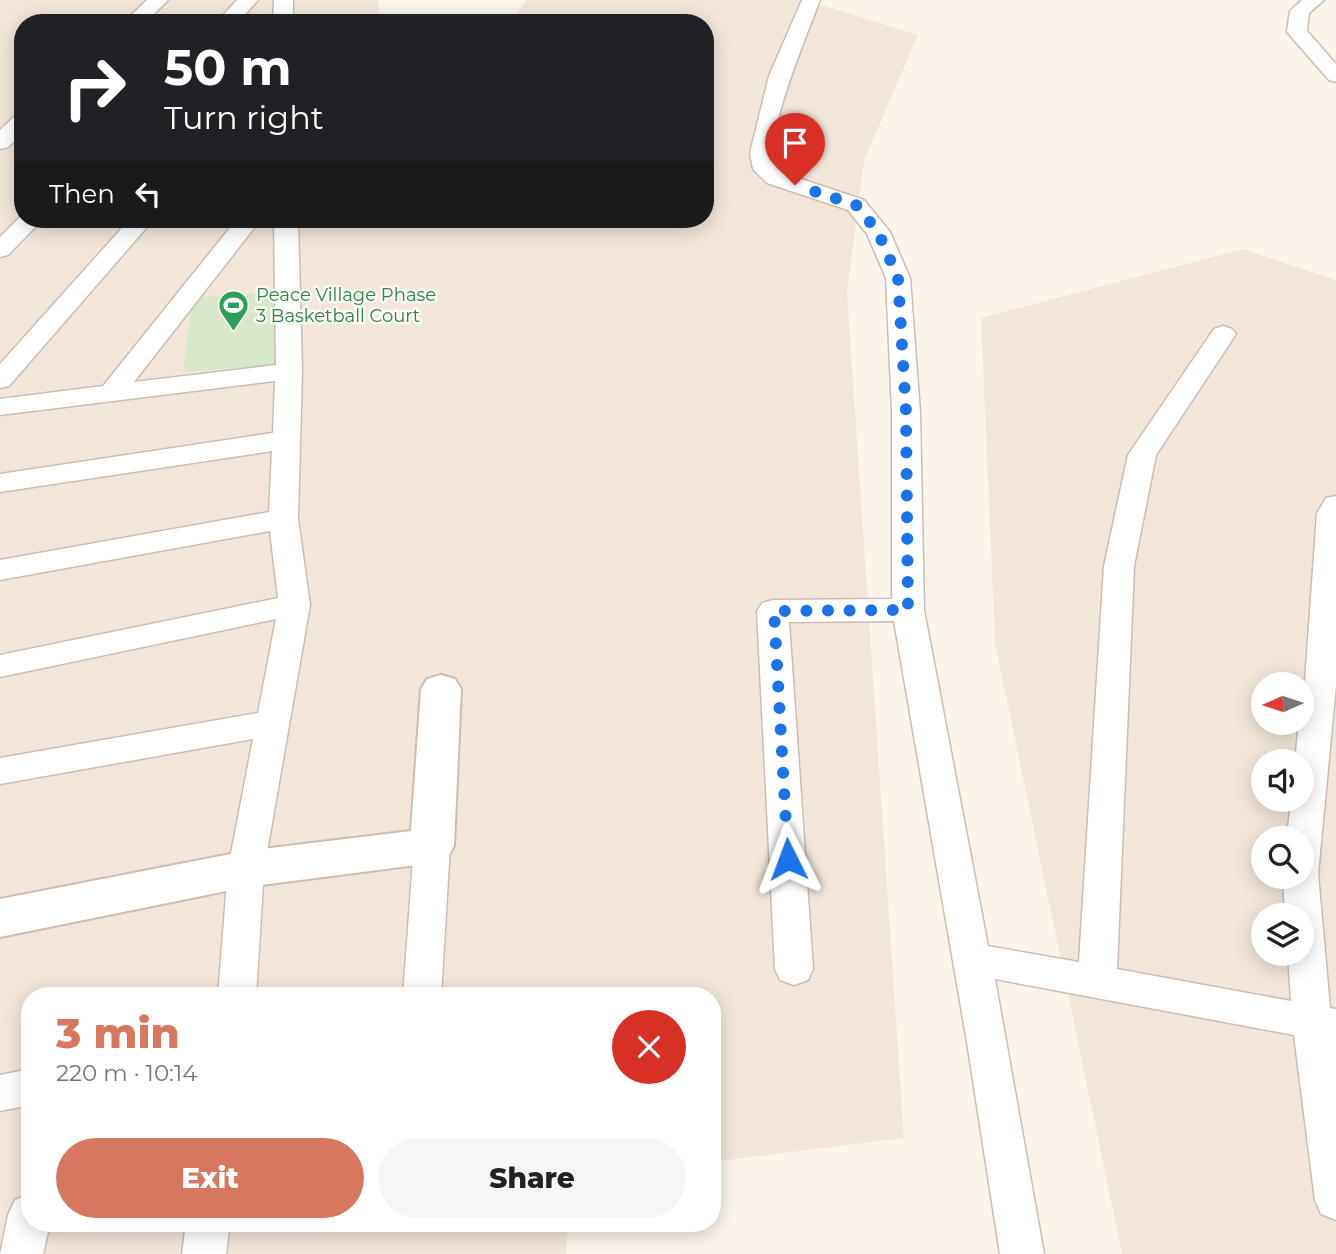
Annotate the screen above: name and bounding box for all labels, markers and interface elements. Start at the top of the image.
text: 50 m [164,38,292,97]
icon: right [49,42,140,133]
text: Turn right [164,98,324,137]
pin [765,113,825,185]
icon: arrive [776,124,814,162]
icon: left [129,175,167,213]
text: Then [49,178,115,210]
place label: Peace Village Phase 3 Basketball Court [256,284,436,327]
sports icon: Peace Village Phase 3 Basketball Court [216,288,250,332]
north arrow [1251,672,1314,735]
map controls [1251,672,1314,966]
button: sound [1251,749,1314,812]
position arrow [751,822,825,896]
button: search [1251,826,1314,889]
button: layers [1251,903,1314,966]
text: 3 min [56,1007,180,1059]
button: close [612,1010,686,1084]
text: 220 m · 10:14 [56,1059,198,1087]
button: Exit [56,1138,364,1218]
button: Share [378,1138,686,1218]

